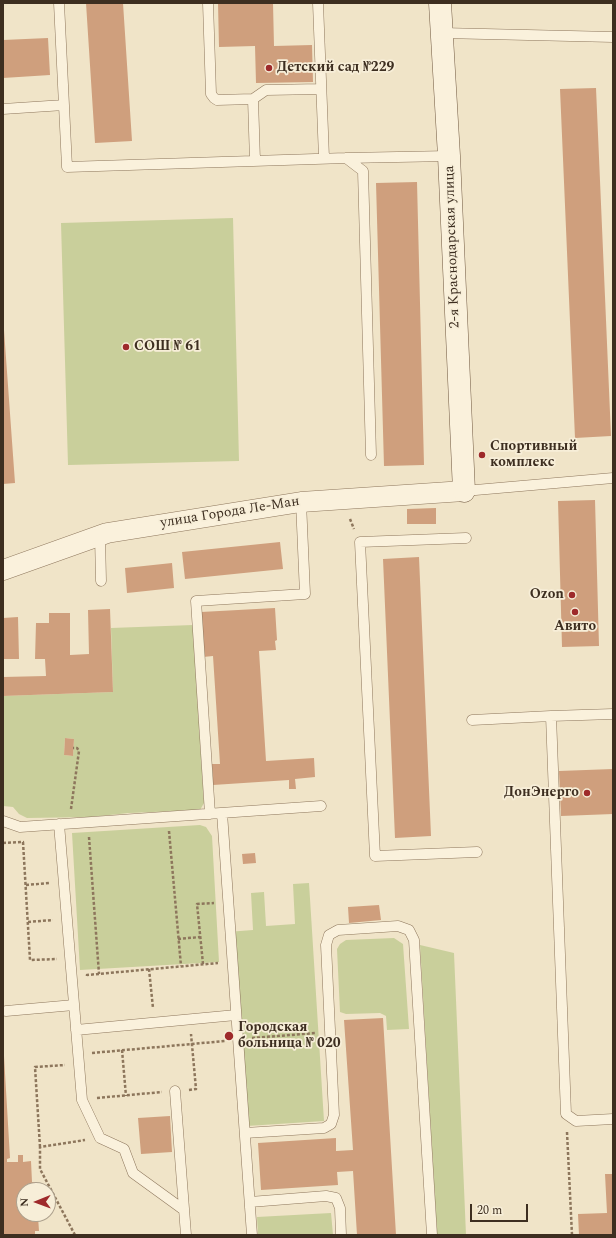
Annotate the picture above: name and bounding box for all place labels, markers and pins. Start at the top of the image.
place label: Детский сад №229 [277,60,394,76]
marker: Детский сад №229 [264,63,274,73]
place label: СОШ № 61 [134,339,201,355]
marker: СОШ № 61 [121,342,131,352]
place label: Спортивный комплекс [490,439,577,472]
marker: Спортивный комплекс [477,450,487,460]
place label: Ozon [530,587,564,603]
marker: Ozon [567,590,577,600]
marker: Авито [570,607,580,617]
place label: Авито [554,619,596,635]
place label: ДонЭнерго [504,785,579,801]
marker: ДонЭнерго [582,788,592,798]
place label: Городская больница № 020 [238,1020,341,1052]
marker: Городская больница № 020 [223,1030,235,1042]

